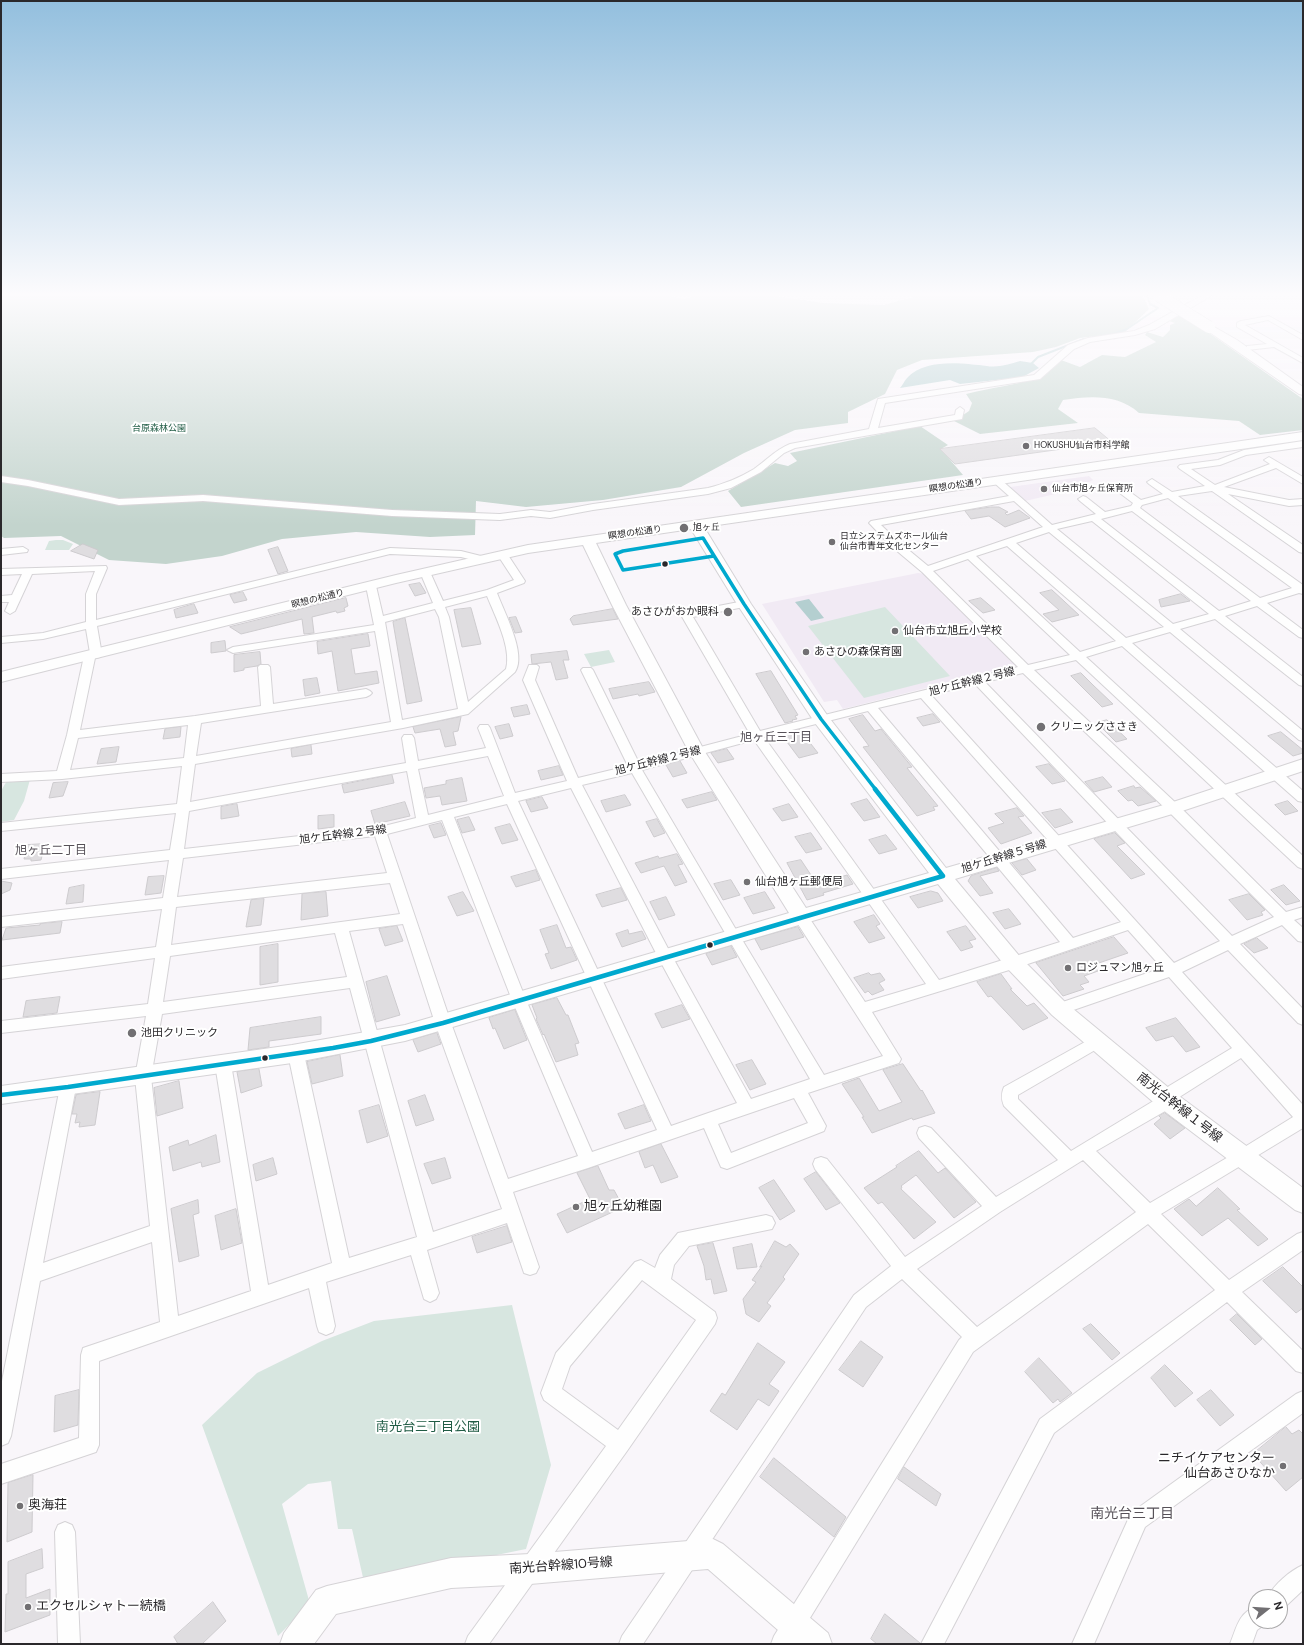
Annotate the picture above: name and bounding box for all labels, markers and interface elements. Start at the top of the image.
park label: 台原森林公園 [132,424,186,434]
marker: HOKUSHU仙台市科学館 [1021,441,1031,451]
place label: HOKUSHU仙台市科学館 [1034,441,1129,451]
street label: 瞑想の松通り [929,477,983,495]
marker: 仙台市旭ヶ丘保育所 [1039,484,1049,494]
place label: 仙台市旭ヶ丘保育所 [1052,484,1133,494]
marker: 旭ヶ丘 [678,522,690,534]
place label: 旭ヶ丘 [693,523,720,533]
street label: 瞑想の松通り [608,524,662,542]
place label: 日立システムズホール仙台 仙台市青年文化センター [840,532,948,553]
marker: 日立システムズホール仙台 仙台市青年文化センター [827,537,837,547]
unlabelled marker [660,559,670,569]
street label: 瞑想の松通り [290,587,346,611]
place label: あさひがおか眼科 [631,605,719,619]
marker: あさひがおか眼科 [722,606,734,618]
place label: 仙台市立旭丘小学校 [903,624,1002,638]
marker: 仙台市立旭丘小学校 [890,626,900,636]
place label: あさひの森保育園 [814,645,902,659]
marker: あさひの森保育園 [801,647,811,657]
street label: 旭ケ丘幹線２号線 [928,665,1016,699]
place label: クリニックささき [1050,720,1138,734]
marker: クリニックささき [1035,721,1047,733]
district label: 旭ヶ丘三丁目 [740,731,812,745]
street label: 旭ケ丘幹線２号線 [614,744,702,778]
street label: 旭ケ丘幹線２号線 [299,823,387,847]
street label: 旭ケ丘幹線５号線 [960,838,1048,876]
district label: 旭ヶ丘二丁目 [15,844,87,858]
place label: 仙台旭ヶ丘郵便局 [755,875,843,889]
marker: 仙台旭ヶ丘郵便局 [742,877,752,887]
unlabelled marker [705,940,715,950]
place label: ロジュマン旭ヶ丘 [1076,961,1164,975]
marker: ロジュマン旭ヶ丘 [1063,963,1073,973]
place label: 池田クリニック [141,1026,218,1040]
marker: 池田クリニック [126,1027,138,1039]
unlabelled marker [260,1053,270,1063]
street label: 南光台幹線１号線 [1133,1070,1225,1146]
place label: 旭ヶ丘幼稚園 [584,1199,662,1215]
marker: 旭ヶ丘幼稚園 [571,1202,581,1212]
park label: 南光台三丁目公園 [376,1420,480,1436]
place label: ニチイケアセンター 仙台あさひなか [1158,1451,1275,1482]
marker: ニチイケアセンター 仙台あさひなか [1278,1461,1288,1471]
place label: 奥海荘 [28,1498,67,1514]
marker: 奥海荘 [15,1501,25,1511]
district label: 南光台三丁目 [1090,1506,1174,1522]
street label: 南光台幹線10号線 [509,1555,613,1577]
north arrow [1248,1589,1288,1629]
place label: エクセルシャトー続橋 [36,1599,166,1615]
text: N [1271,1600,1286,1612]
marker: エクセルシャトー続橋 [23,1602,33,1612]

